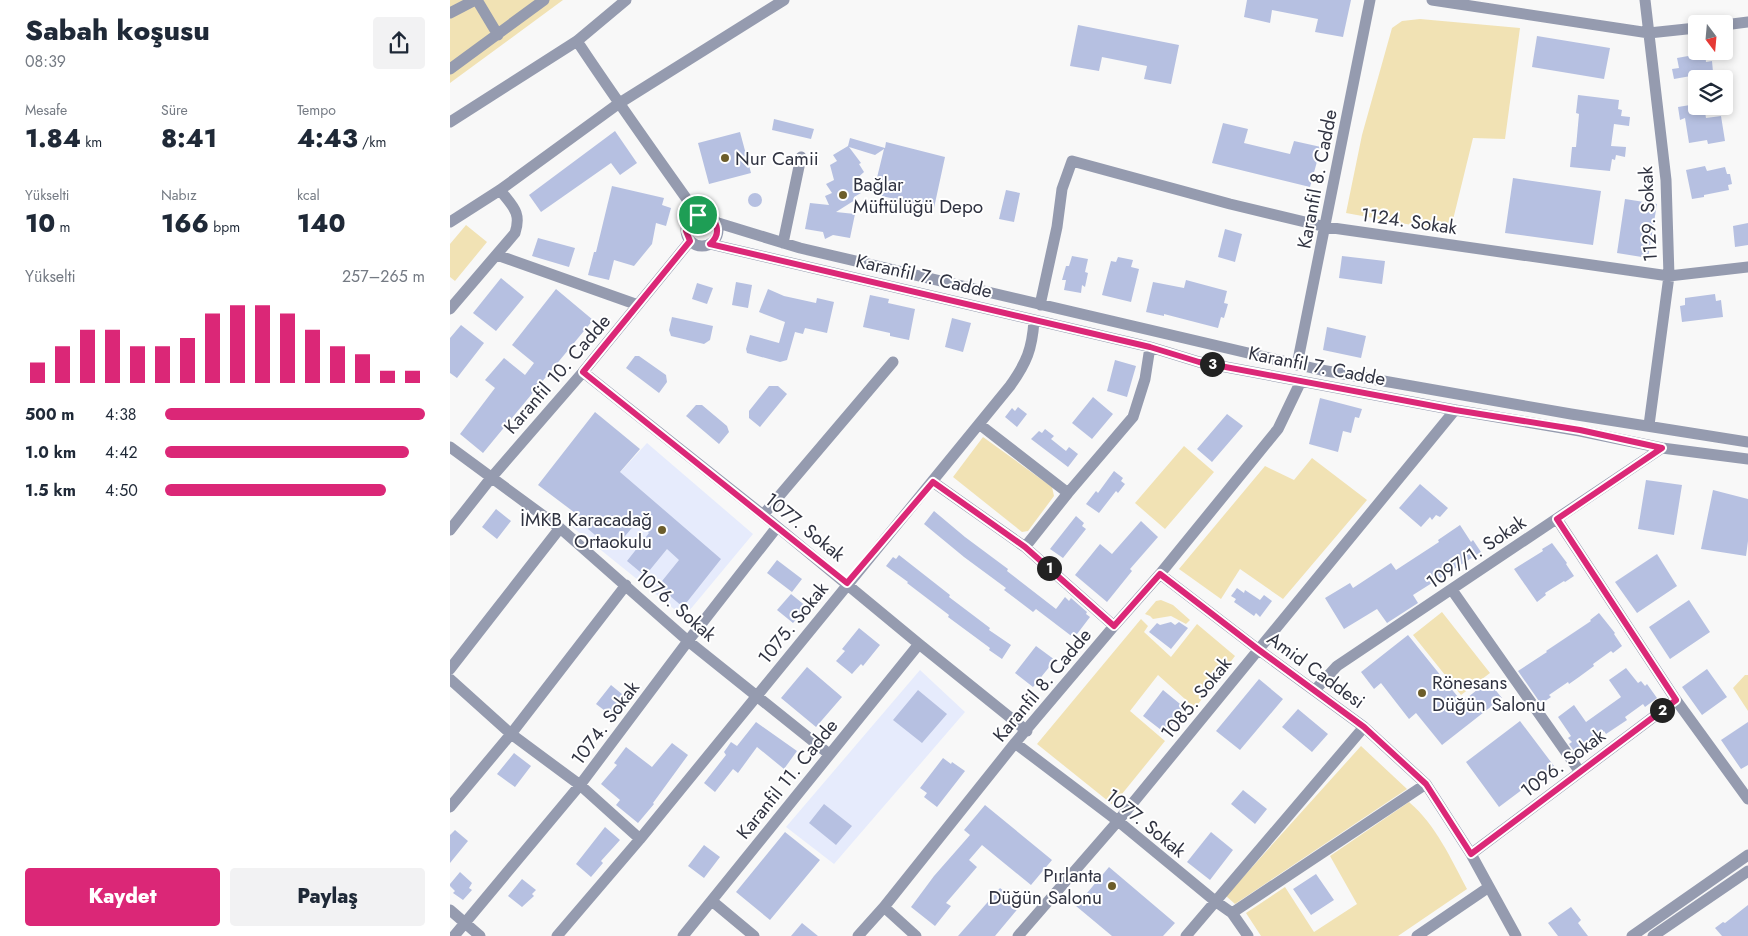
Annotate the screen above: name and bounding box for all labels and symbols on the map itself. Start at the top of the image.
north arrow [1688,15,1732,60]
street label: Karanfil 8. Cadde [1290,107,1344,251]
place label: Nur Camii [735,145,819,172]
marker: Nur Camii [719,152,731,164]
street label: 1129. Sokak [1632,165,1664,262]
place label: Bağlar Müftülüğü Depo [853,171,983,220]
marker: Bağlar Müftülüğü Depo [837,189,849,201]
pin [677,194,719,236]
street label: 1124. Sokak [1359,201,1460,241]
street label: Karanfil 7. Cadde [853,247,995,305]
street label: Karanfil 10. Cadde [497,308,617,440]
street label: Karanfil 7. Cadde [1246,339,1388,393]
pin: 3 [1200,352,1224,376]
street label: 1077. Sokak [759,486,851,568]
place label: İMKB Karacadağ Ortaokulu [520,506,652,555]
street label: 1097/1. Sokak [1421,508,1532,595]
marker: İMKB Karacadağ Ortaokulu [656,524,668,536]
pin: 1 [1036,556,1062,580]
street label: 1076. Sokak [630,562,723,648]
street label: 1075. Sokak [751,576,835,670]
street label: Karanfil 8. Cadde [986,622,1098,748]
street label: Amid Caddesi [1262,625,1370,715]
street label: 1085. Sokak [1154,651,1238,745]
place label: Rönesans Düğün Salonu [1432,669,1546,718]
street label: 1074. Sokak [564,675,646,771]
marker: Rönesans Düğün Salonu [1416,687,1428,699]
pin: 2 [1650,698,1674,722]
street label: Karanfil 11. Cadde [730,713,844,845]
street label: 1096. Sokak [1515,722,1612,804]
street label: 1077. Sokak [1100,782,1192,864]
place label: Pırlanta Düğün Salonu [988,862,1102,911]
marker: Pırlanta Düğün Salonu [1106,880,1118,892]

